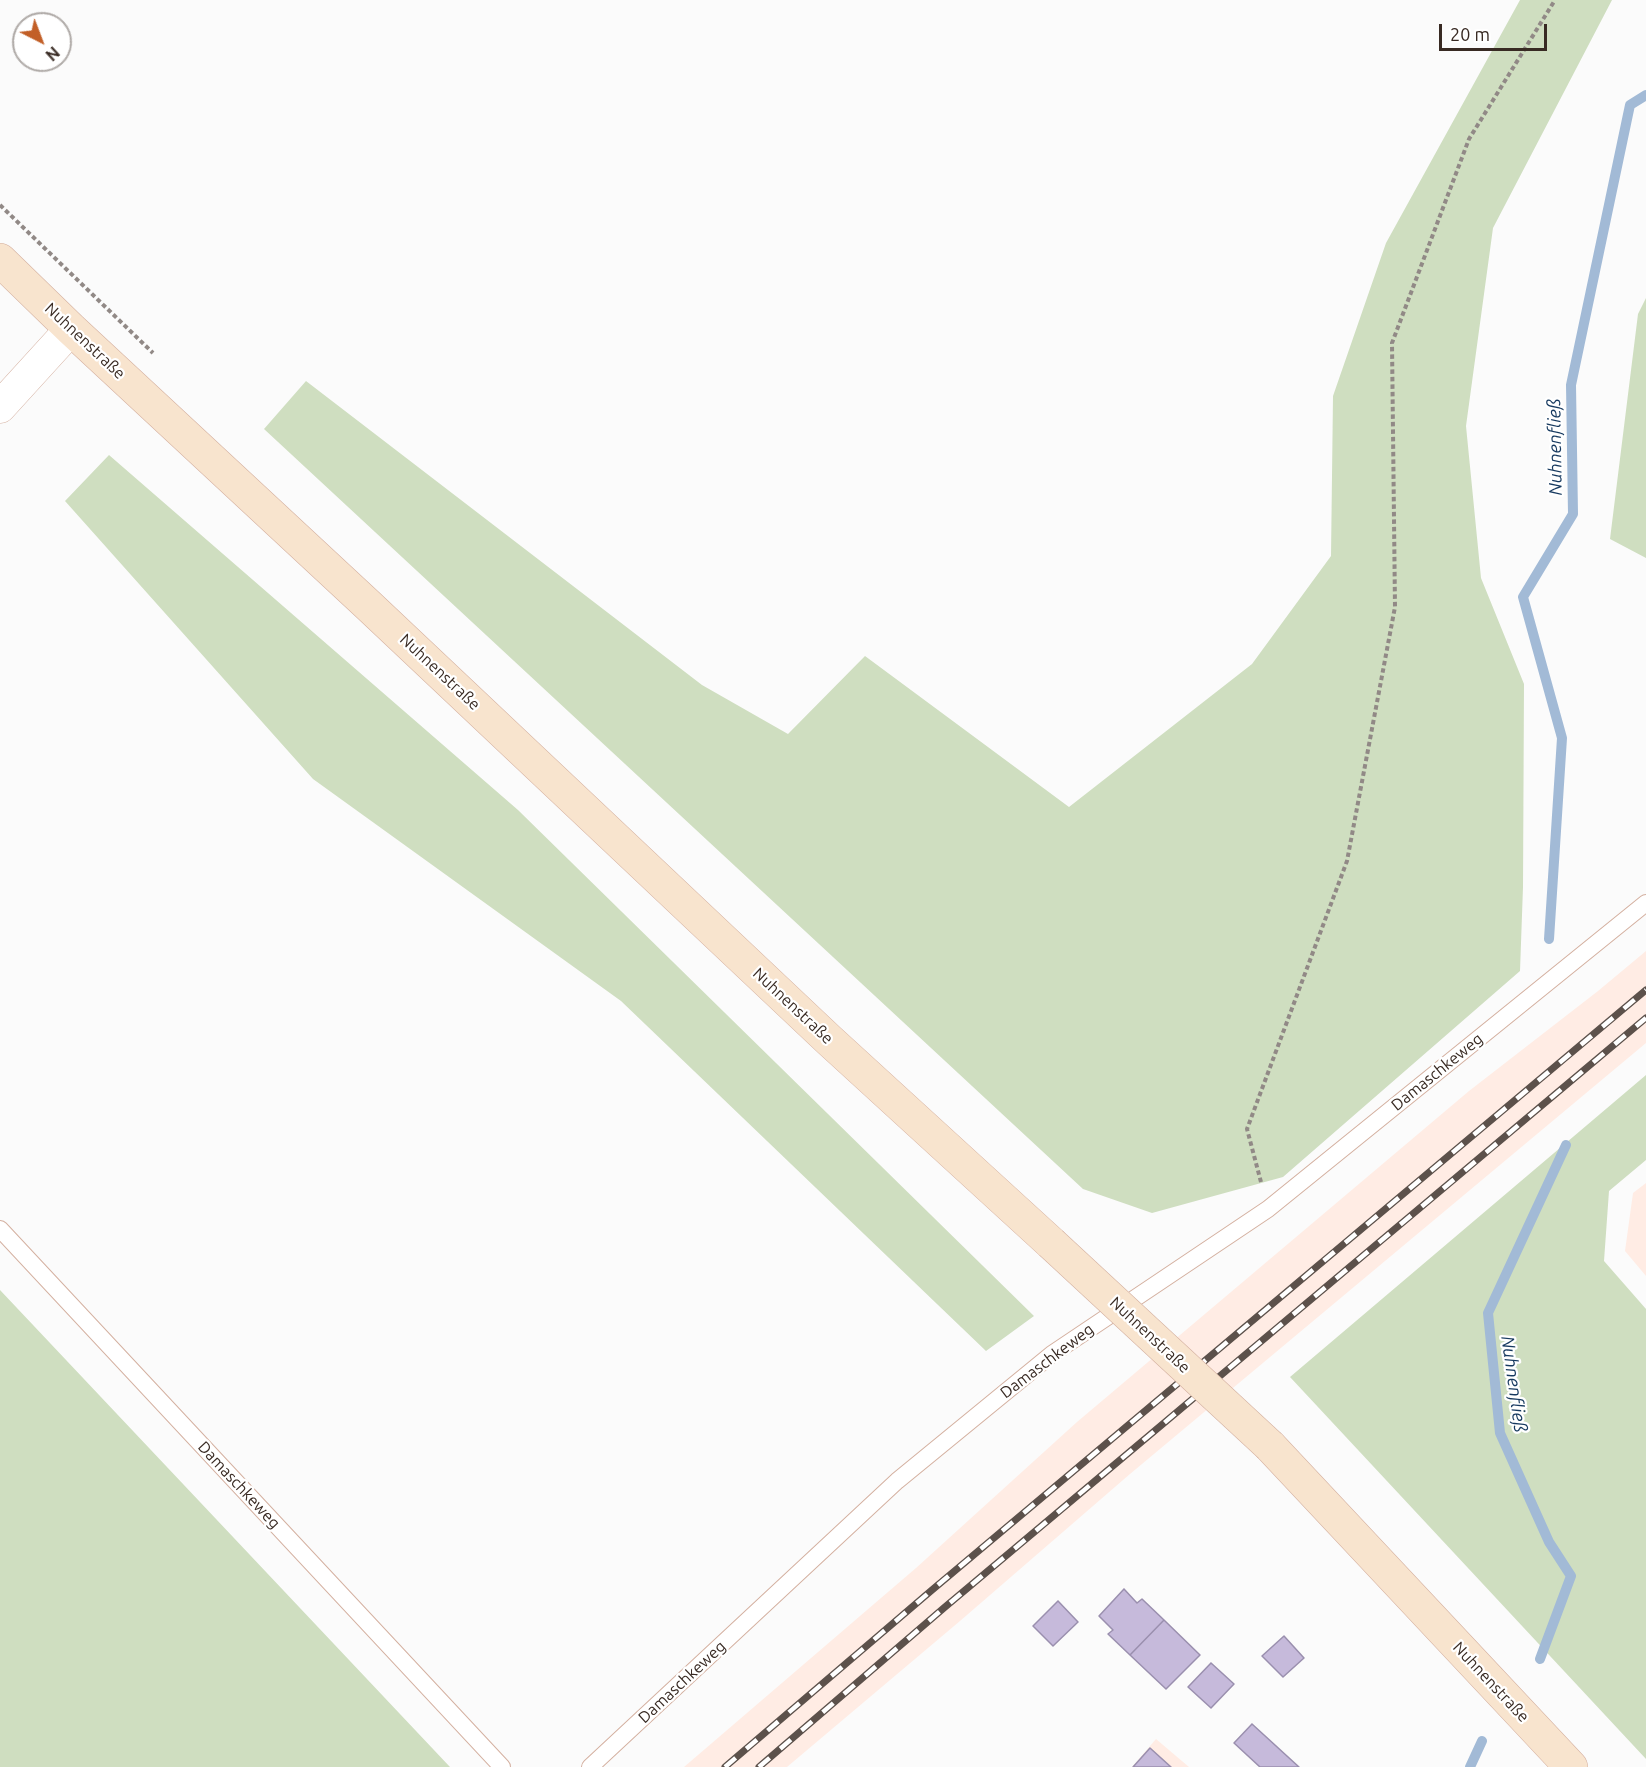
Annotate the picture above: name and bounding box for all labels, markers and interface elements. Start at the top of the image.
north arrow [12,12,72,72]
scale bar [1442,12,1550,50]
text: 20 m [1450,24,1490,44]
text: N [42,43,63,65]
street label: Nuhnenstraße [41,299,129,383]
water label: Nuhnenfließ [1543,398,1567,496]
street label: Nuhnenstraße [396,630,484,714]
street label: Nuhnenstraße [749,964,837,1048]
street label: Damaschkeweg [1387,1029,1487,1115]
street label: Nuhnenstraße [1106,1293,1194,1377]
street label: Damaschkeweg [996,1320,1098,1402]
water label: Nuhnenfließ [1497,1334,1531,1434]
street label: Damaschkeweg [194,1437,284,1533]
street label: Damaschkeweg [634,1637,730,1727]
street label: Nuhnenstraße [1449,1638,1533,1726]

